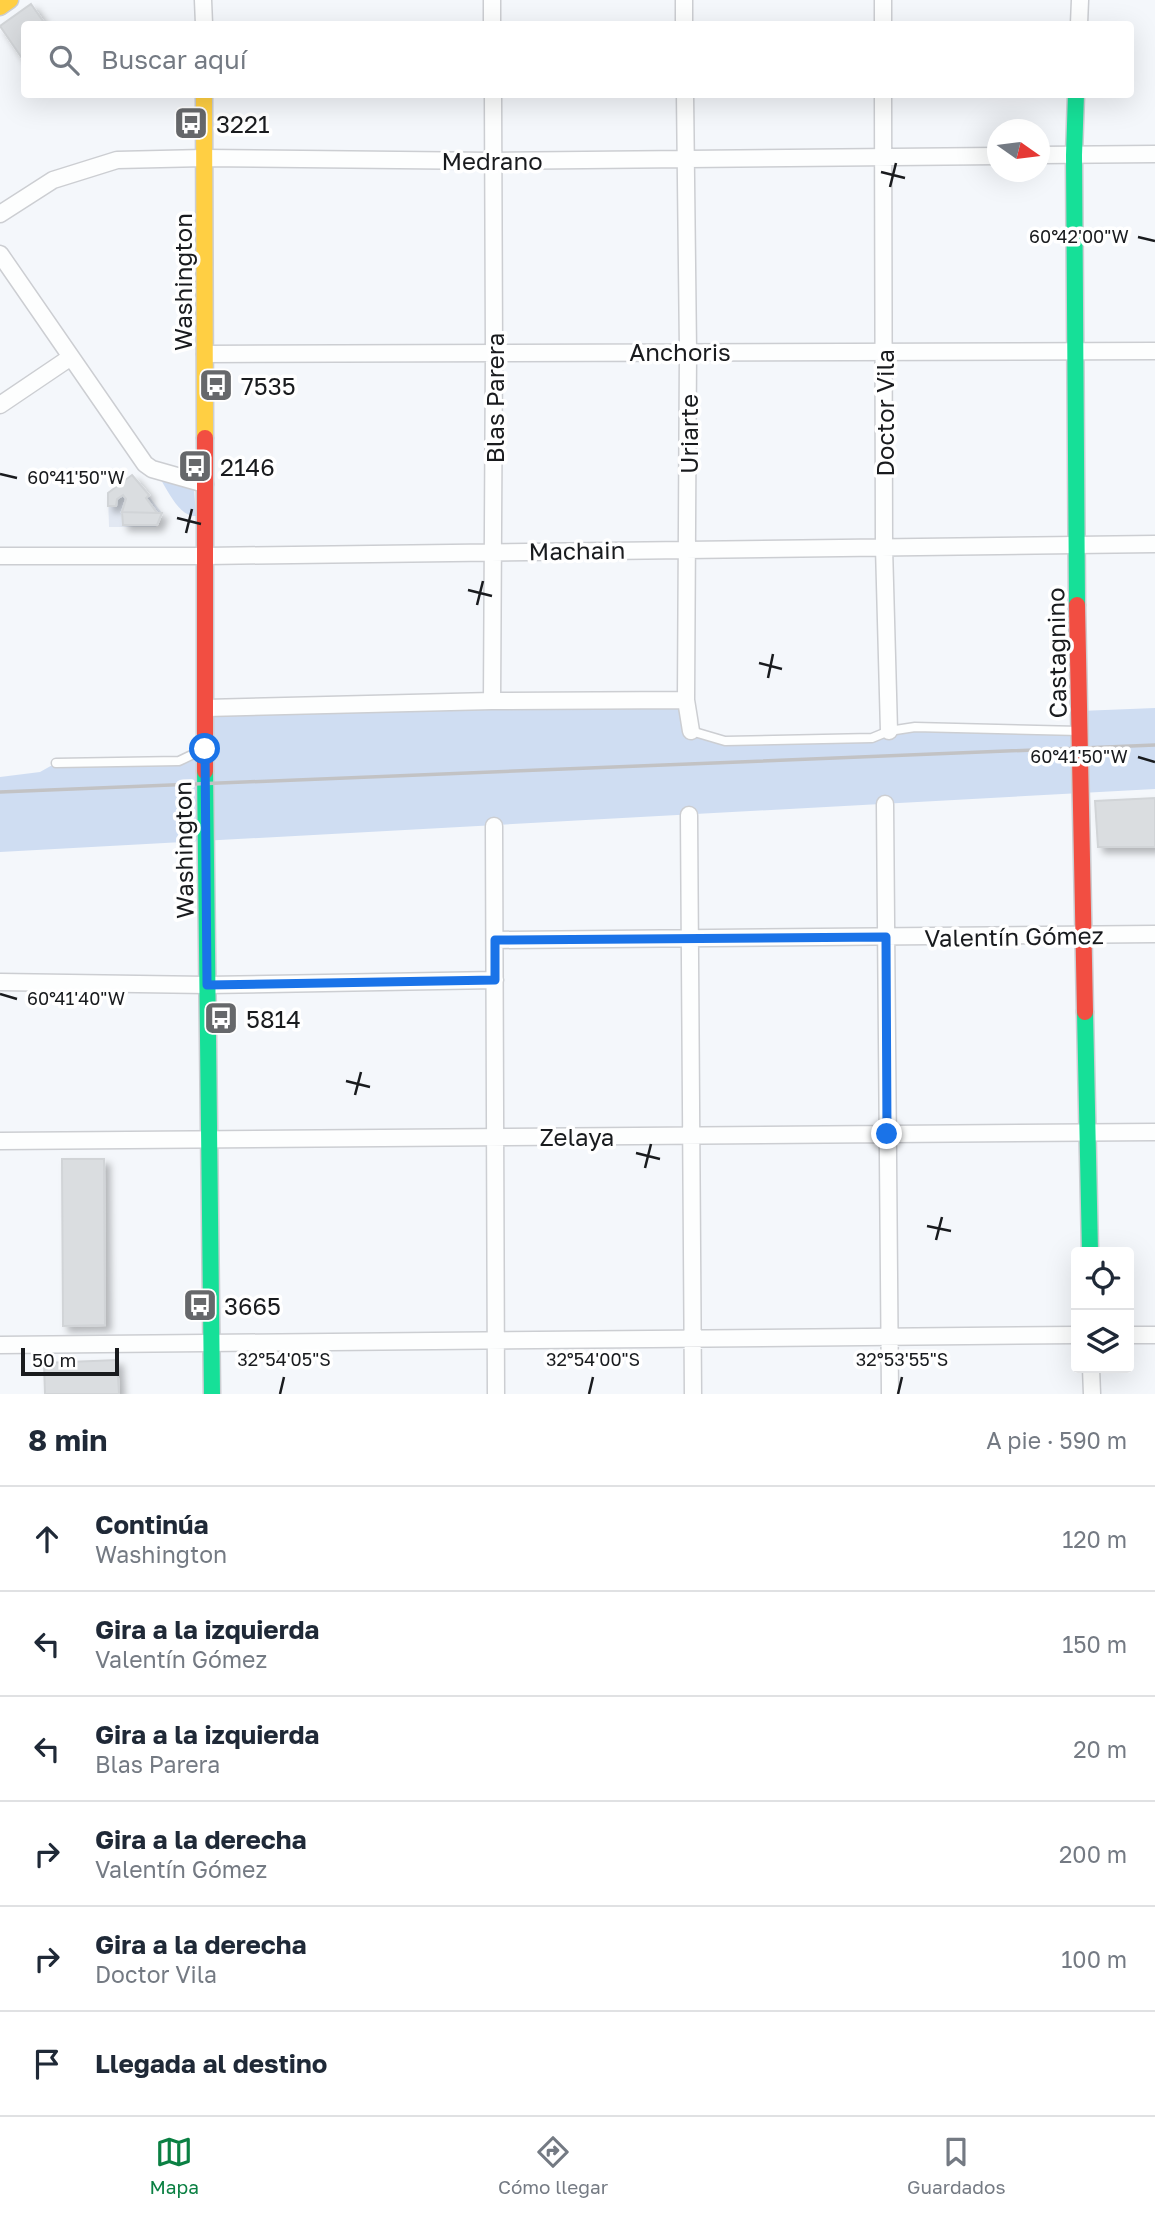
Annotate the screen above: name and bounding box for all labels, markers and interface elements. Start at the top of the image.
search box [21,21,1134,98]
icon: search [45,41,83,79]
text: Buscar aquí [101,44,247,75]
bus stop icon: 3221 [172,104,210,142]
place label: 3221 [216,109,270,138]
north arrow [987,119,1050,182]
street label: Medrano [441,146,543,175]
street label: Washington [168,213,197,351]
text: 60°42'00"W [1029,225,1129,247]
street label: Blas Parera [480,333,509,463]
street label: Anchoris [629,337,731,366]
street label: Doctor Vila [870,349,899,477]
bus stop icon: 7535 [197,366,235,404]
place label: 7535 [241,371,296,400]
street label: Uriarte [674,394,703,474]
bus stop icon: 2146 [176,447,214,485]
place label: 2146 [220,452,275,481]
text: 60°41'50"W [27,466,125,488]
street label: Machain [528,535,626,565]
street label: Castagnino [1040,587,1072,719]
route start [189,733,220,764]
text: 60°41'50"W [1030,745,1128,767]
street label: Washington [167,781,199,919]
street label: Valentín Gómez [924,920,1104,952]
text: 60°41'40"W [27,987,125,1009]
bus stop icon: 5814 [202,999,240,1037]
place label: 5814 [246,1004,301,1033]
route end [871,1118,902,1149]
street label: Zelaya [540,1122,614,1151]
map controls [1071,1247,1134,1373]
button: locate [1071,1247,1134,1310]
bus stop icon: 3665 [181,1286,219,1324]
place label: 3665 [224,1291,281,1320]
button: layers [1071,1310,1134,1373]
scale bar [21,1345,119,1377]
text: 50 m [32,1348,76,1371]
text: 32°54'05"S [237,1348,331,1370]
text: 32°54'00"S [546,1348,640,1370]
text: 32°53'55"S [856,1348,948,1370]
text: 8 min [28,1422,107,1458]
text: A pie · 590 m [986,1426,1127,1454]
text: Continúa [95,1509,209,1540]
icon: ahead [28,1520,66,1558]
text: 120 m [1062,1525,1127,1553]
text: Washington [95,1540,227,1568]
text: Gira a la izquierda [95,1614,319,1645]
icon: left [28,1625,66,1663]
text: 150 m [1062,1630,1127,1658]
text: Valentín Gómez [95,1645,267,1673]
text: Gira a la izquierda [95,1719,319,1750]
icon: left [28,1730,66,1768]
text: 20 m [1073,1735,1127,1763]
text: Blas Parera [95,1750,220,1778]
text: Gira a la derecha [95,1824,307,1855]
icon: right [28,1835,66,1873]
text: 200 m [1059,1840,1127,1868]
text: Valentín Gómez [95,1855,267,1883]
text: Gira a la derecha [95,1929,307,1960]
icon: right [28,1940,66,1978]
text: 100 m [1061,1945,1127,1973]
text: Doctor Vila [95,1960,217,1988]
icon: arrive [28,2045,66,2083]
text: Llegada al destino [95,2048,327,2079]
tab: Mapa [149,2133,199,2198]
tab: Cómo llegar [498,2133,608,2198]
tab: Guardados [907,2133,1005,2198]

